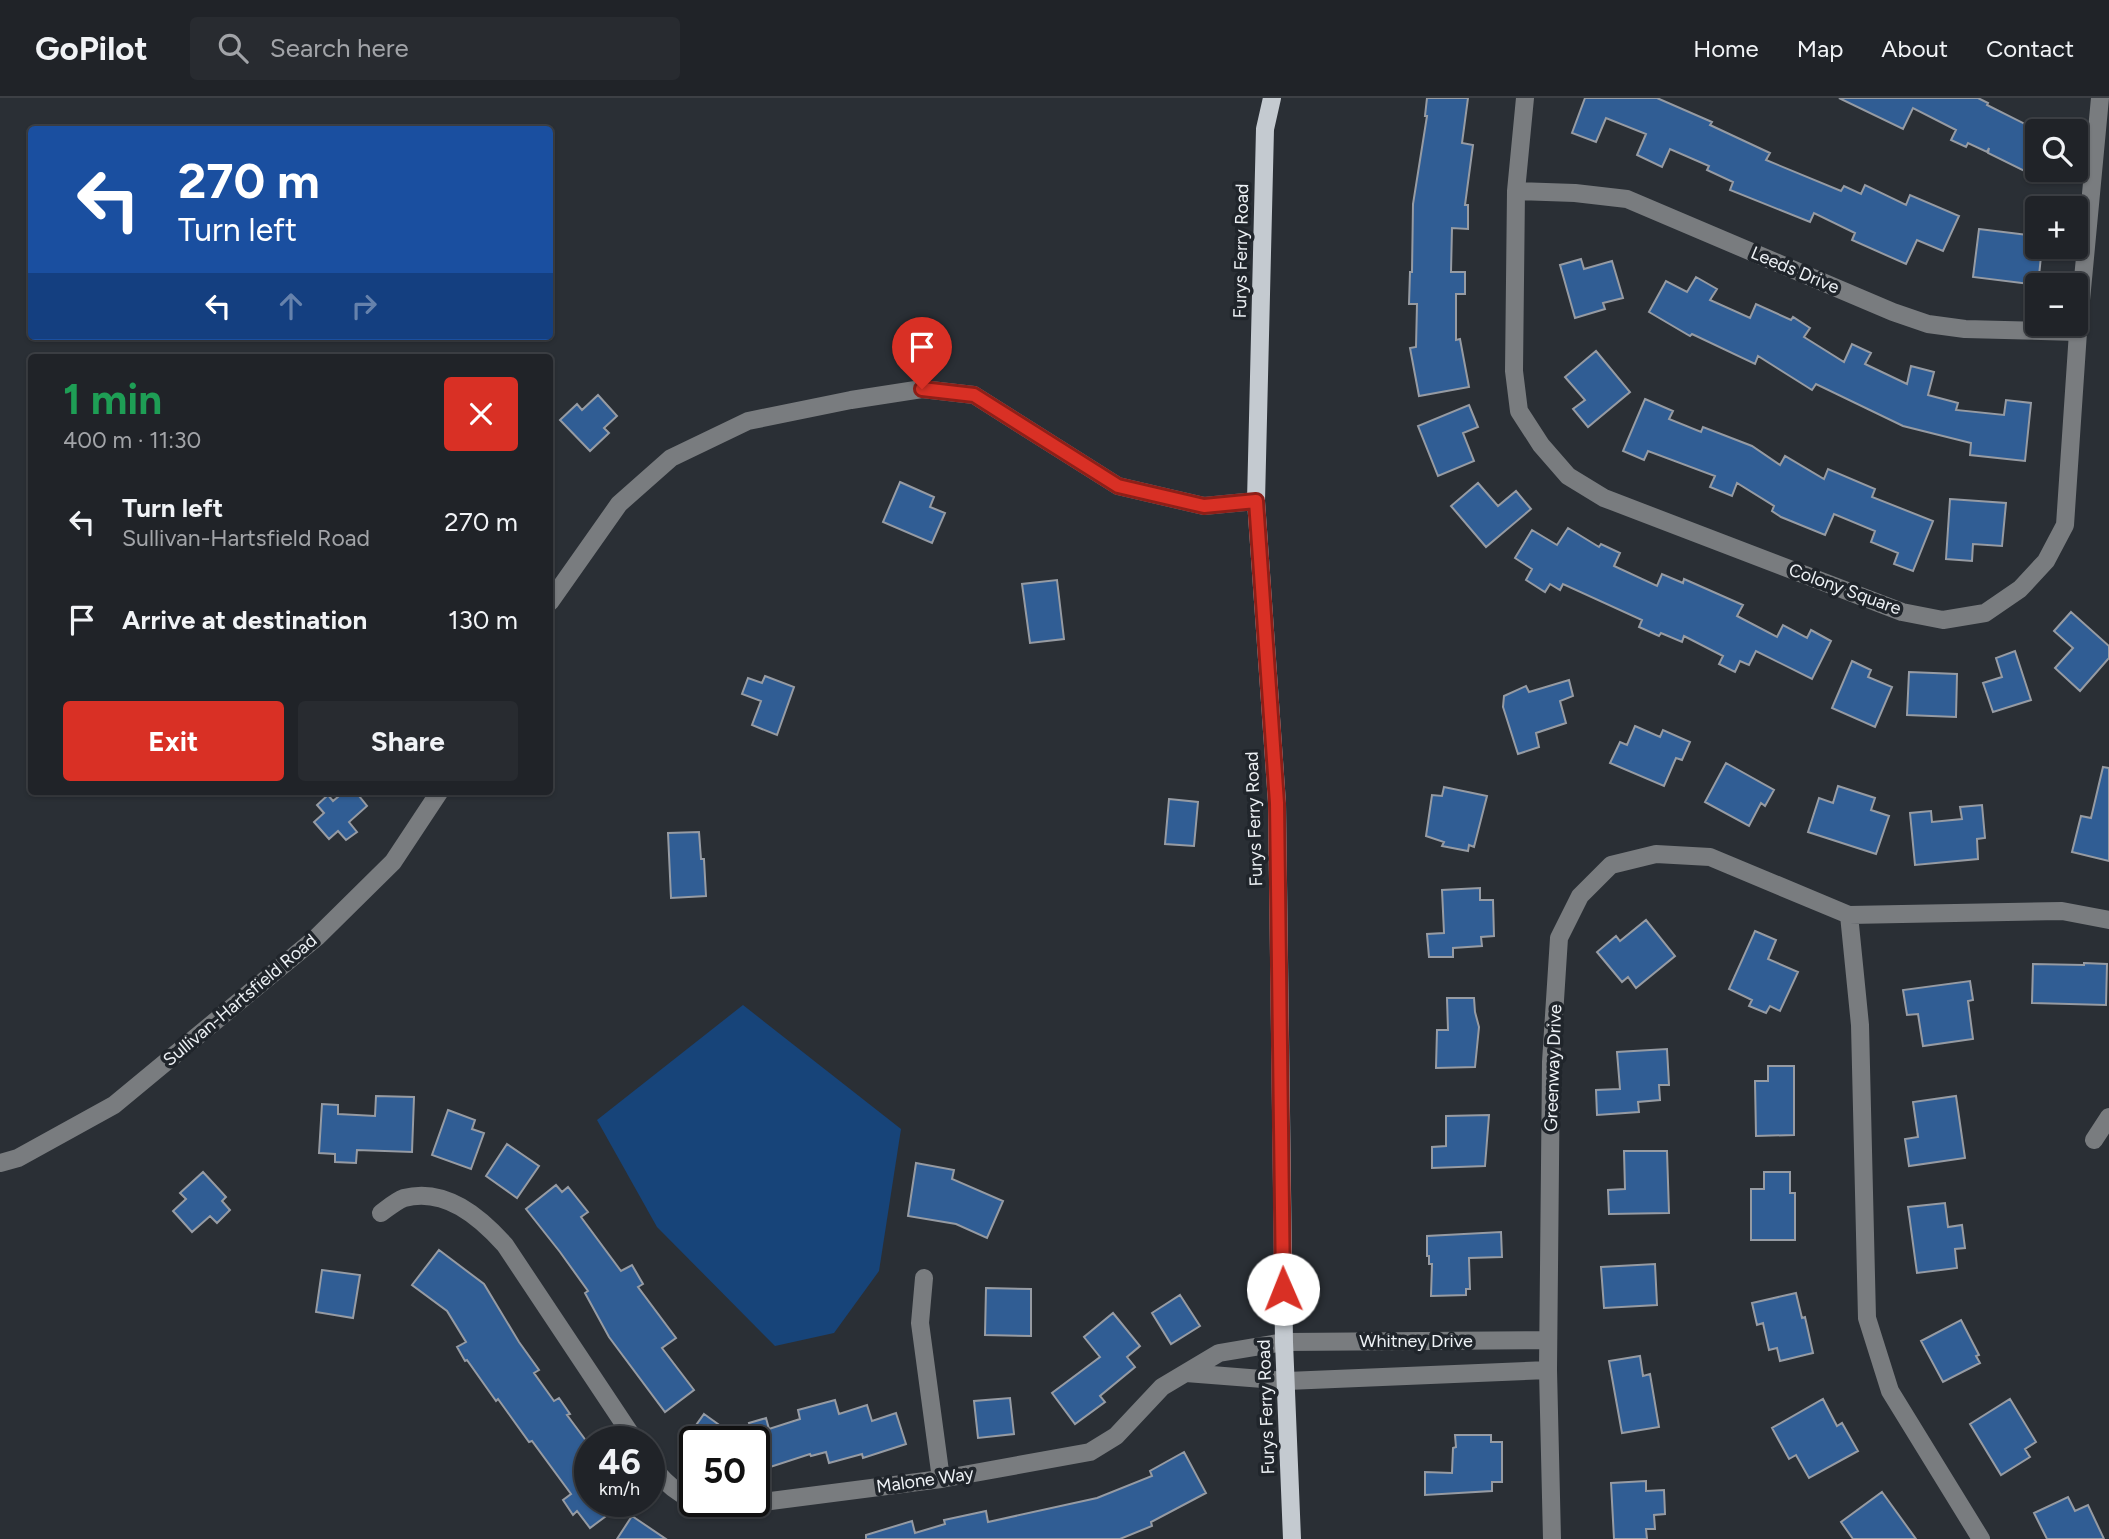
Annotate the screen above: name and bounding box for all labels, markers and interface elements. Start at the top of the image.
search box [190,17,680,80]
text: GoPilot [35,29,148,68]
icon: search [214,29,252,67]
text: Search here [270,32,409,64]
text: Home [1693,34,1759,63]
text: Map [1797,34,1843,63]
text: About [1881,34,1948,63]
text: Contact [1986,34,2074,63]
map controls [2025,119,2088,336]
button: search [2025,119,2088,182]
text: 270 m [178,151,320,210]
icon: left [63,154,154,245]
street label: Furys Ferry Road [1229,183,1253,319]
button: + [2025,196,2088,259]
text: Turn left [178,211,297,249]
street label: Leeds Drive [1747,242,1843,299]
button: − [2025,273,2088,336]
icon: left [199,287,237,325]
icon: ahead [272,287,310,325]
icon: right [345,287,383,325]
pin [892,317,952,389]
icon: arrive [903,328,941,366]
text: 1 min [63,374,162,425]
button: close [444,377,518,451]
text: 400 m · 11:30 [63,426,201,454]
text: Turn left [122,492,223,524]
icon: left [63,503,101,541]
text: 270 m [444,506,518,538]
text: Sullivan-Hartsfield Road [122,524,370,552]
street label: Colony Square [1786,558,1904,620]
icon: arrive [63,601,101,639]
text: Arrive at destination [122,604,367,636]
text: 130 m [448,604,518,636]
button: Exit [63,701,284,781]
button: Share [298,701,518,781]
street label: Furys Ferry Road [1241,751,1267,887]
street label: Sullivan-Hartsfield Road [159,929,321,1071]
street label: Greenway Drive [1540,1004,1566,1132]
position arrow [1246,1252,1320,1326]
street label: Whitney Drive [1359,1330,1473,1352]
street label: Furys Ferry Road [1253,1339,1279,1475]
speed limit sign: 50 [679,1426,770,1517]
text: 46 [598,1441,641,1483]
street label: Malone Way [875,1462,976,1498]
text: km/h [599,1478,640,1500]

